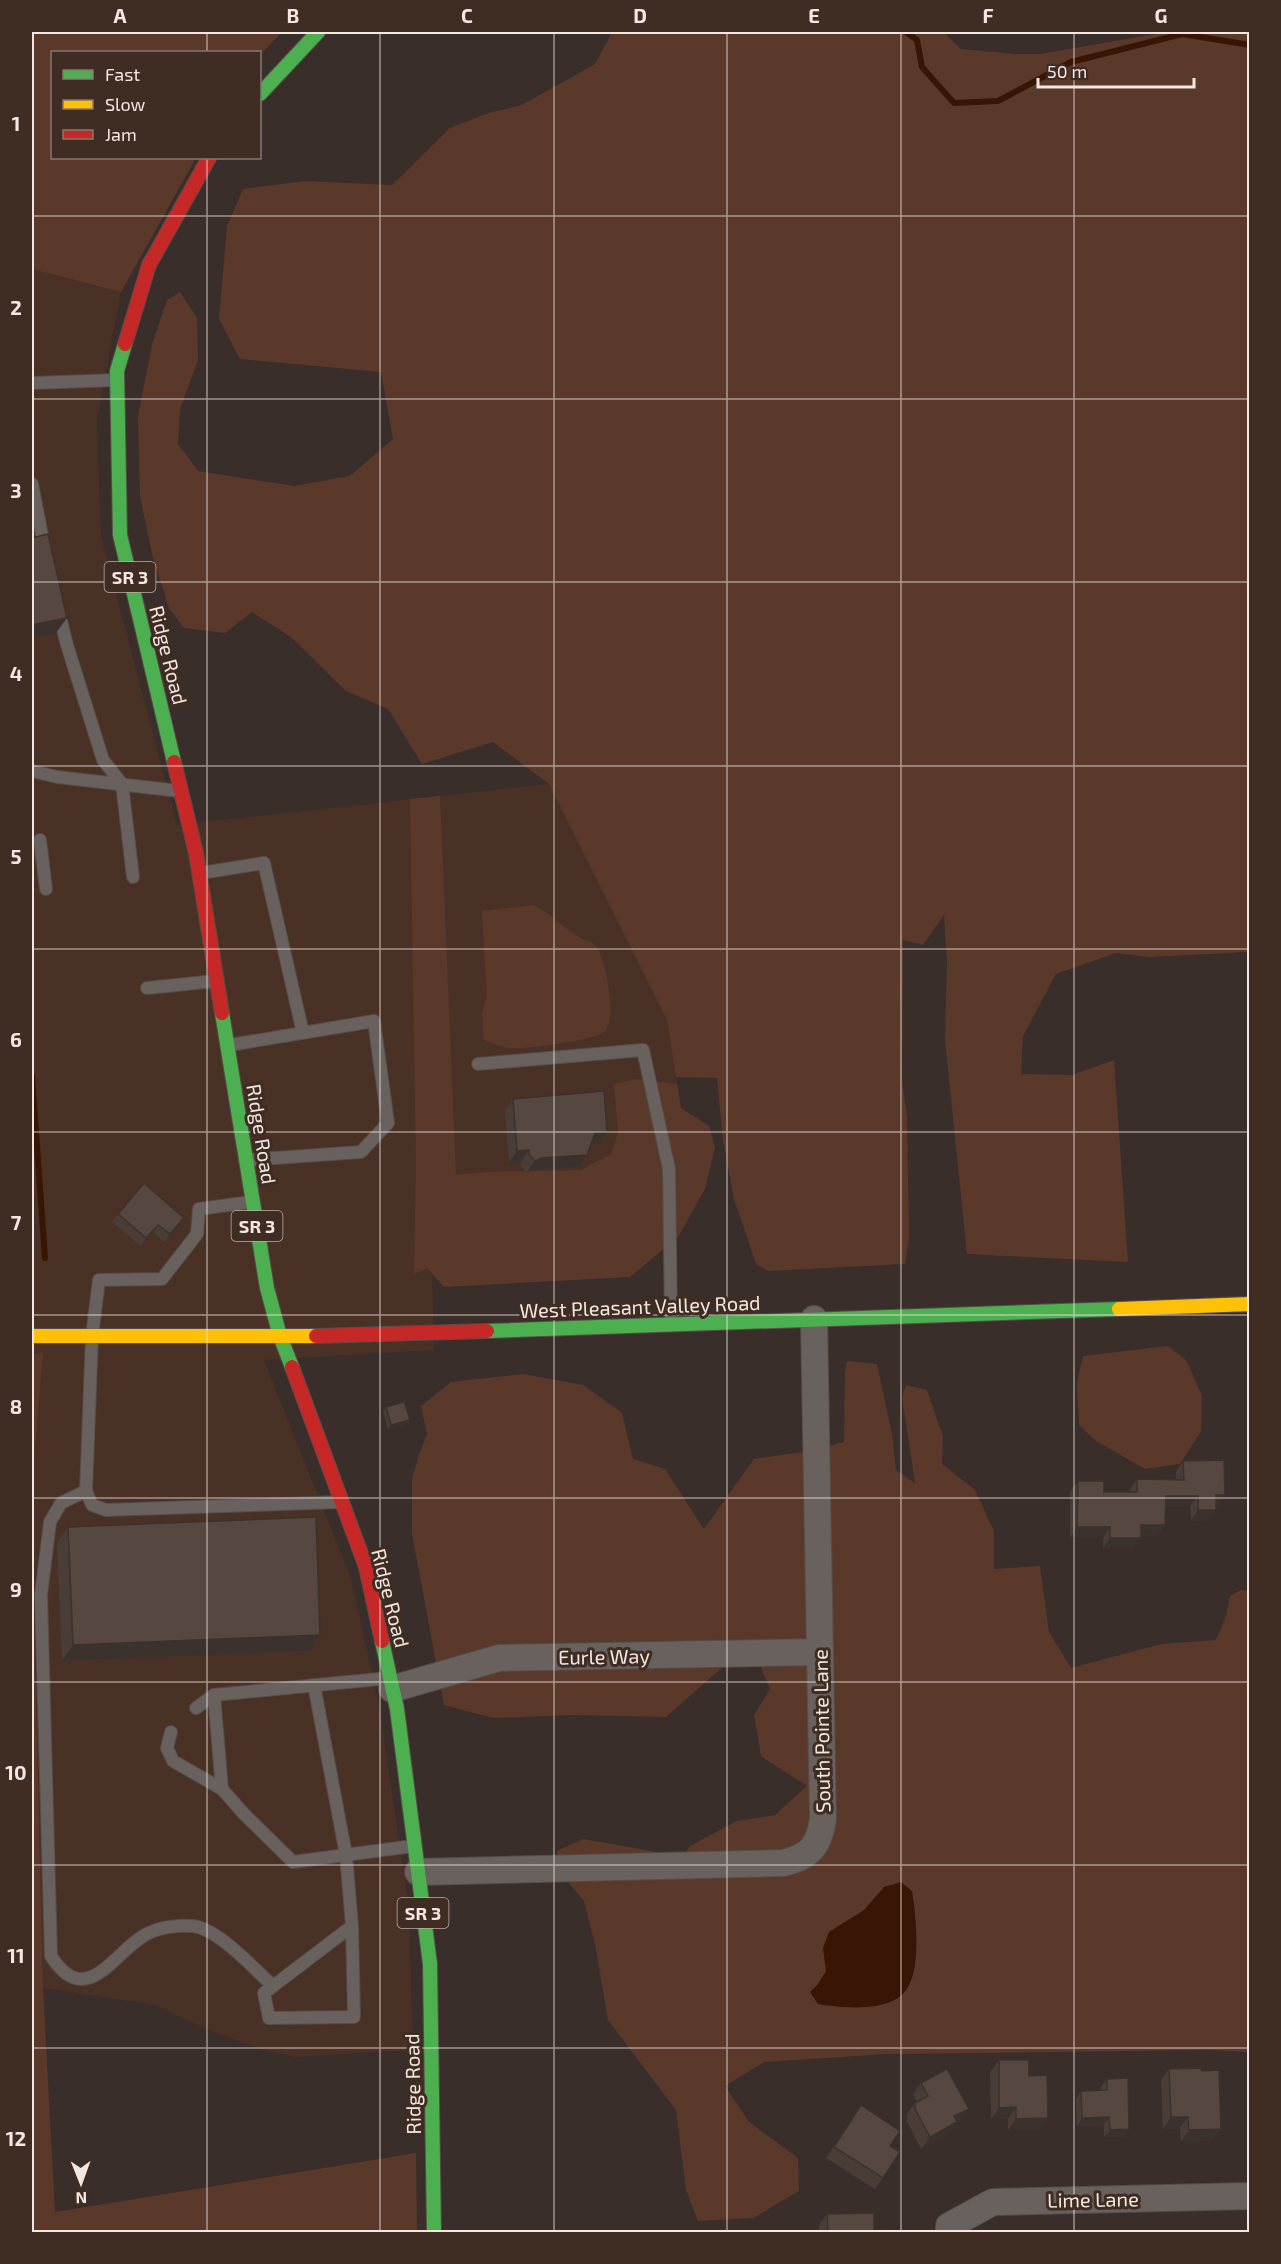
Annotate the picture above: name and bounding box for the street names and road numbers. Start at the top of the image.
road number: SR 3 [104,562,156,592]
street label: Ridge Road [145,603,193,707]
street label: Ridge Road [242,1082,282,1186]
road number: SR 3 [232,1211,282,1241]
street label: West Pleasant Valley Road [519,1290,761,1322]
street label: Ridge Road [367,1546,415,1650]
street label: Eurle Way [558,1643,651,1669]
street label: South Pointe Lane [808,1649,834,1813]
road number: SR 3 [398,1898,448,1928]
street label: Ridge Road [399,2033,425,2135]
street label: Lime Lane [1047,2186,1139,2212]

